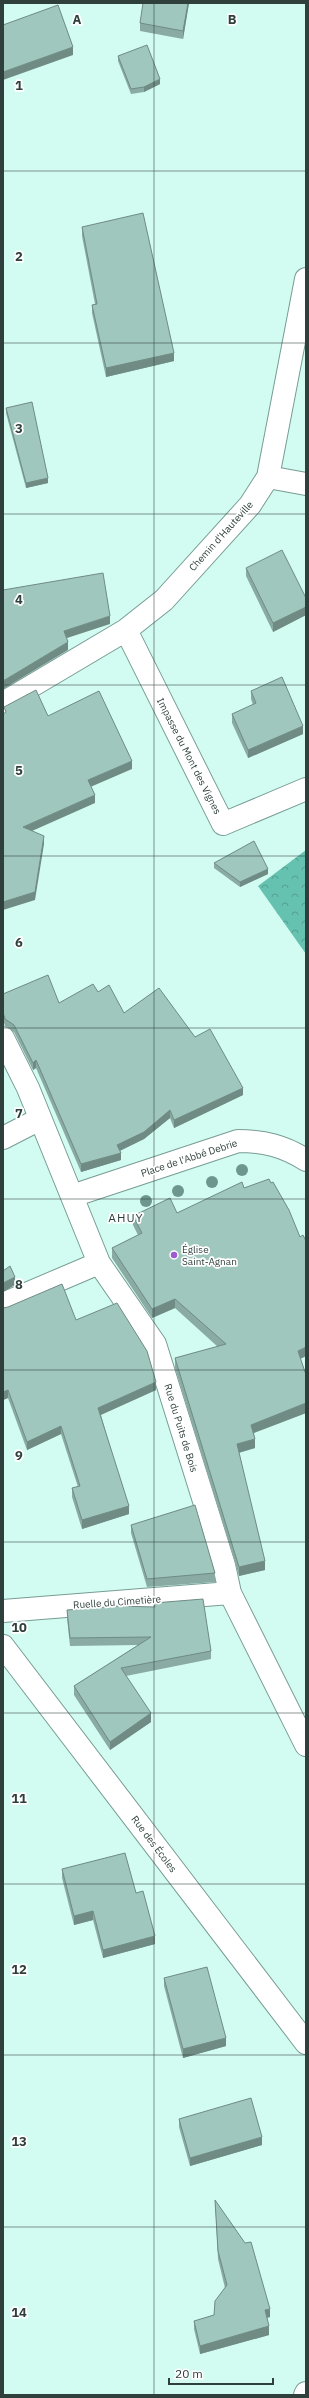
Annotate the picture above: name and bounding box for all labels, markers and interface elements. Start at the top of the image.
text: A [73,11,82,28]
text: B [228,11,237,28]
text: 1 [15,77,23,94]
text: 2 [15,248,23,265]
text: 3 [15,420,23,437]
street label: Chemin d'Hauteville [186,498,256,574]
text: 4 [15,591,23,608]
street label: Impasse du Mont des Vignes [154,696,224,817]
text: 5 [15,762,23,779]
text: 6 [15,934,23,951]
text: 7 [15,1105,23,1122]
street label: Place de l'Abbé Debrie [139,1136,239,1180]
district label: AHUY [108,1210,144,1225]
place label: Église Saint-Agnan [182,1243,237,1268]
marker: Église Saint-Agnan [169,1250,179,1260]
text: 8 [15,1276,23,1293]
street label: Rue du Puits de Bois [161,1382,201,1474]
text: 9 [15,1447,23,1464]
street label: Ruelle du Cimetière [73,1592,162,1612]
text: 10 [11,1619,27,1636]
text: 11 [11,1790,27,1807]
street label: Rue des Écoles [128,1813,180,1875]
text: 12 [11,1961,27,1978]
text: 13 [11,2133,27,2150]
text: 14 [11,2304,27,2321]
scale bar [169,2360,273,2386]
text: 20 m [175,2366,203,2381]

